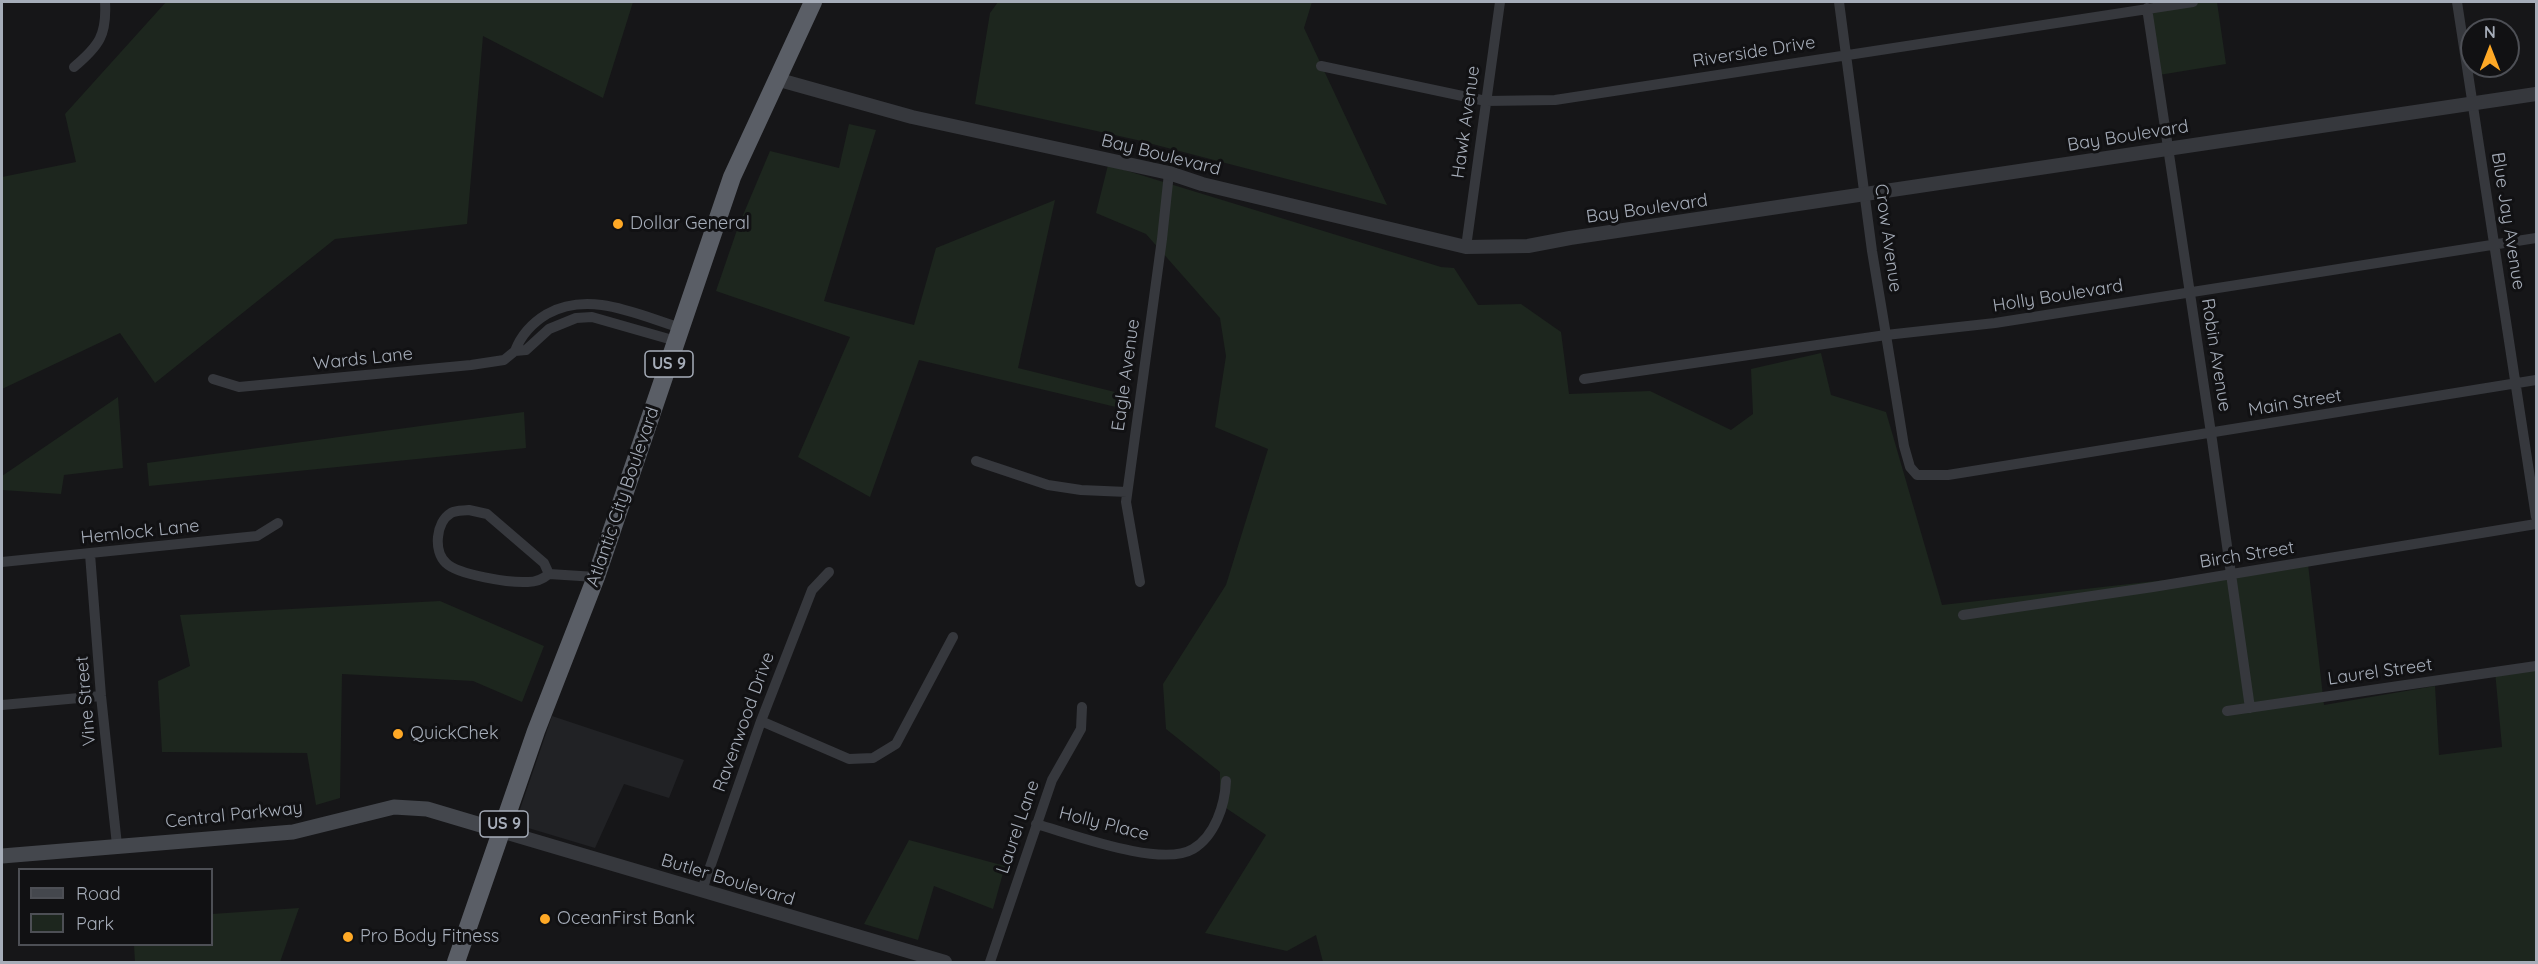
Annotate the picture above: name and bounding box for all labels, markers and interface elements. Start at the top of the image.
north arrow [2460,18,2520,78]
text: N [2484,22,2496,42]
street label: Riverside Drive [1691,32,1817,72]
street label: Hawk Avenue [1447,64,1485,180]
street label: Bay Boulevard [2066,116,2190,156]
street label: Bay Boulevard [1099,130,1223,180]
street label: Blue Jay Avenue [2486,151,2530,291]
street label: Crow Avenue [1870,182,1906,294]
street label: Bay Boulevard [1585,190,1709,228]
place label: Dollar General [630,213,750,235]
marker: Dollar General [611,217,625,231]
street label: Holly Boulevard [1991,275,2125,317]
street label: Robin Avenue [2196,297,2236,413]
street label: Eagle Avenue [1107,318,1145,432]
street label: Wards Lane [312,343,414,375]
road number: US 9 [645,351,693,377]
street label: Main Street [2247,385,2343,421]
street label: Atlantic City Boulevard [582,404,664,590]
street label: Hemlock Lane [80,515,200,549]
street label: Birch Street [2198,537,2296,573]
street label: Ravenwood Drive [709,649,779,795]
street label: Laurel Street [2326,654,2434,690]
street label: Vine Street [71,655,101,747]
place label: QuickChek [410,723,499,745]
marker: QuickChek [391,727,405,741]
street label: Laurel Lane [992,777,1044,877]
street label: Central Parkway [164,797,304,833]
street label: Holly Place [1057,802,1151,846]
road number: US 9 [480,811,528,837]
street label: Butler Boulevard [659,849,797,911]
legend [18,868,213,946]
text: Road [76,882,121,905]
place label: OceanFirst Bank [557,908,695,930]
text: Park [76,912,114,935]
marker: OceanFirst Bank [538,912,552,926]
place label: Pro Body Fitness [360,926,499,948]
marker: Pro Body Fitness [341,930,355,944]

